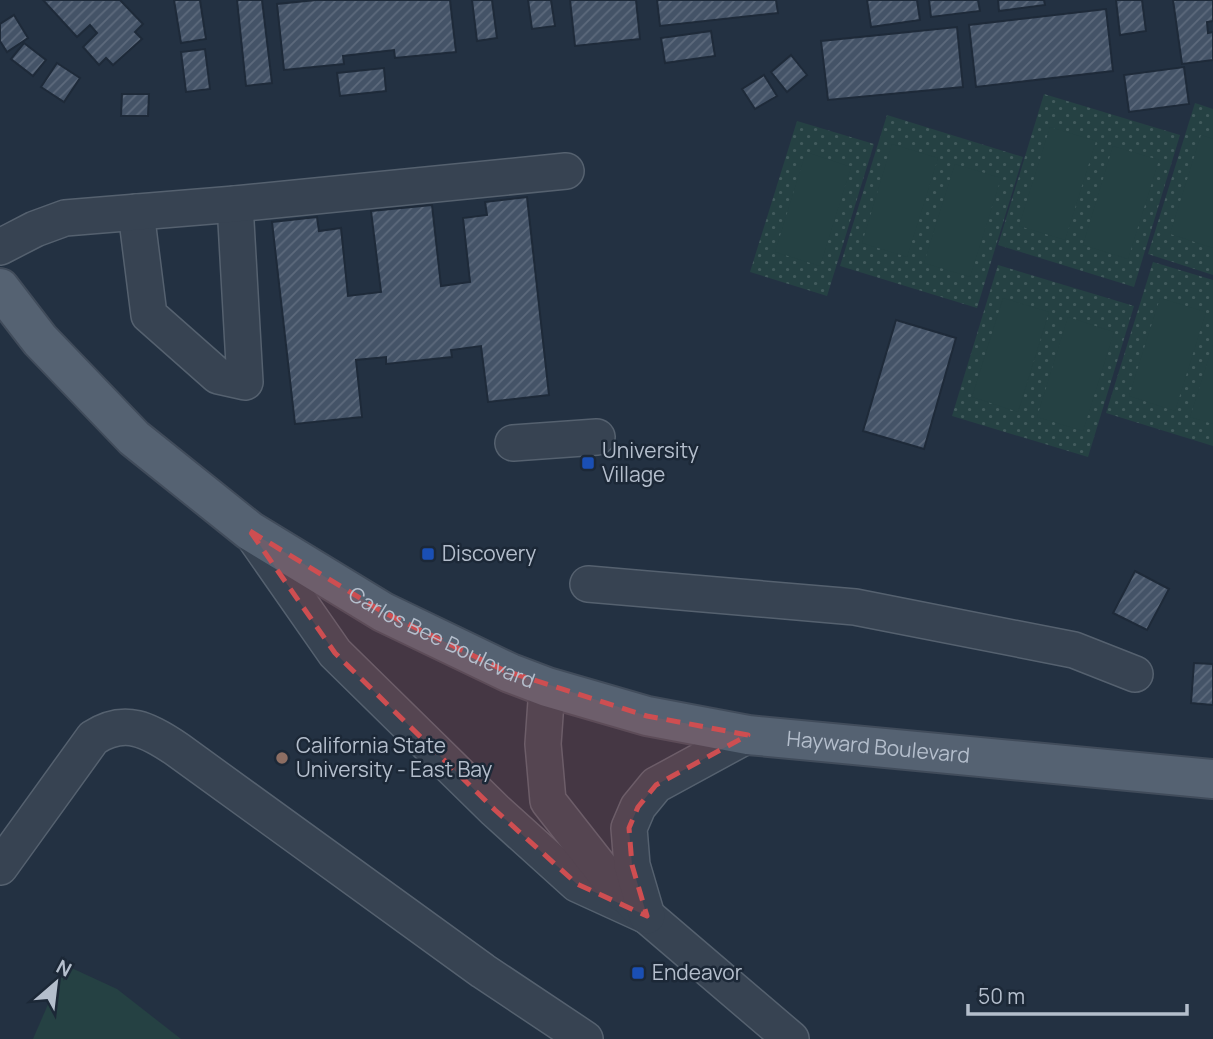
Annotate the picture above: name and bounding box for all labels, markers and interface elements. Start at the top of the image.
place label: University Village [602,436,699,488]
marker: University Village [580,455,596,471]
place label: Discovery [442,539,536,567]
marker: Discovery [420,546,436,562]
street label: Carlos Bee Boulevard [344,579,539,694]
street label: Hayward Boulevard [786,724,971,769]
place label: California State University - East Bay [296,731,492,783]
marker: California State University - East Bay [274,750,290,766]
north arrow [21,948,91,1018]
text: N [52,953,76,983]
place label: Endeavor [652,958,743,986]
marker: Endeavor [630,965,646,981]
scale bar [968,972,1187,1016]
text: 50 m [978,982,1025,1010]

